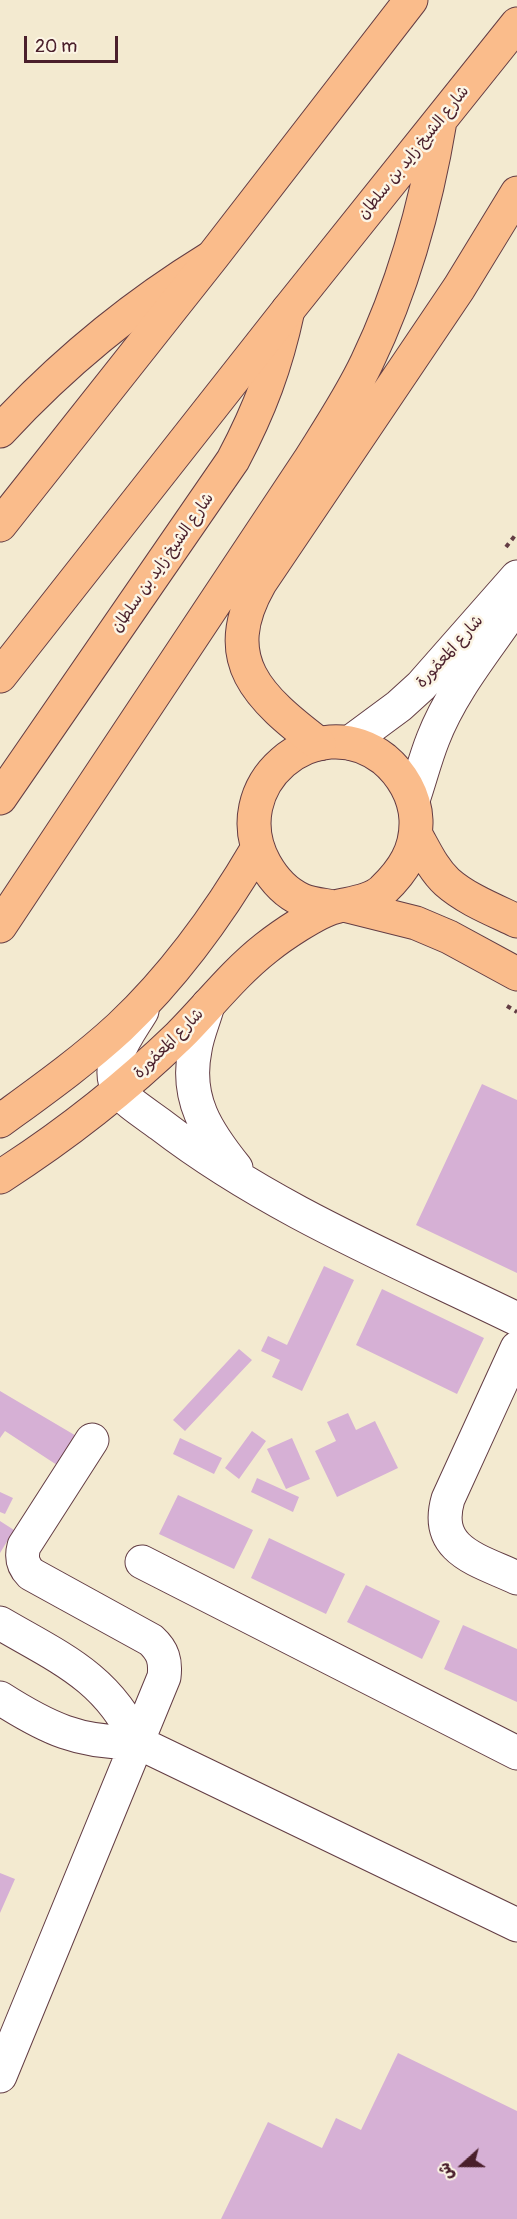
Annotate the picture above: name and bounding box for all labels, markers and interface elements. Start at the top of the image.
scale bar [27,24,122,62]
text: 20 m [35,35,77,58]
street label: شارع الشيخ زايد بن سلطان [354,82,474,224]
street label: شارع الشيخ زايد بن سلطان [107,489,219,637]
street label: شارع المَعمُورة [412,612,488,692]
street label: شارع المَعمُورة [130,1005,208,1083]
north arrow [433,2135,493,2195]
text: ش [434,2160,459,2183]

